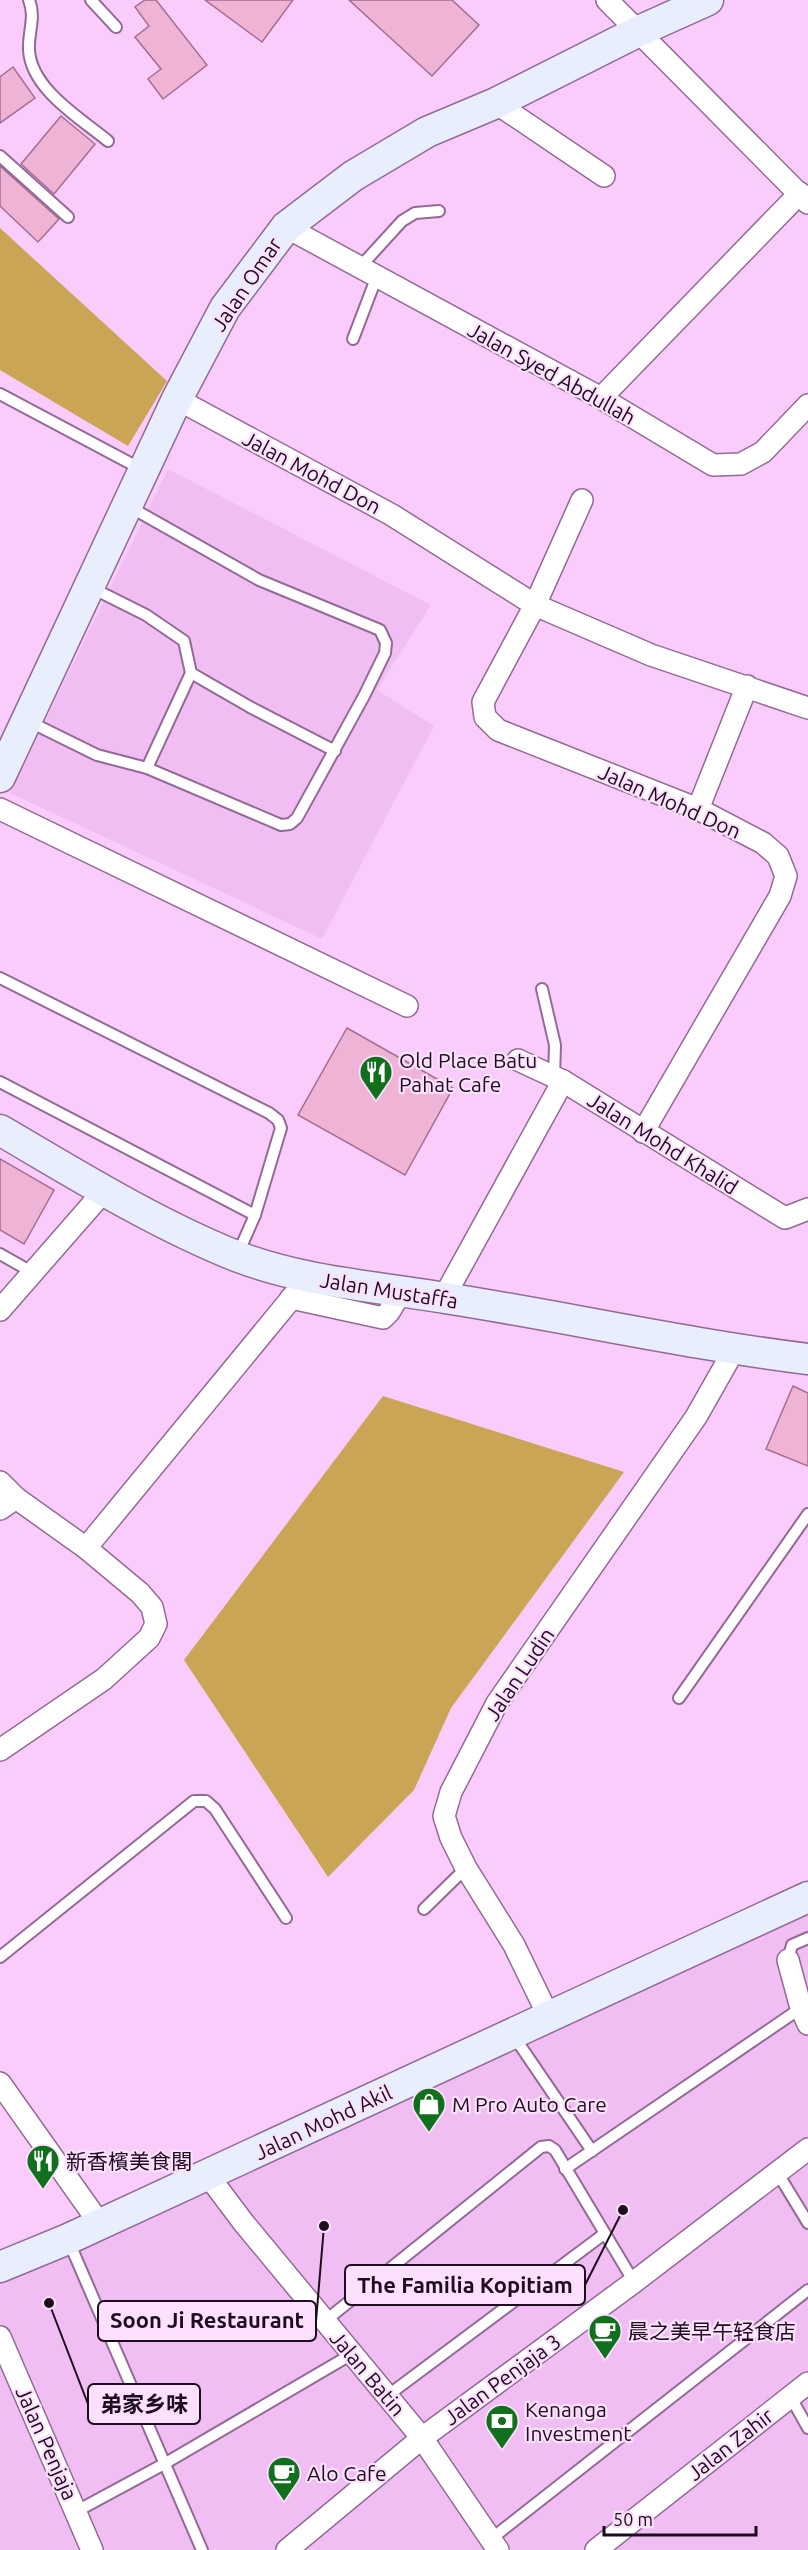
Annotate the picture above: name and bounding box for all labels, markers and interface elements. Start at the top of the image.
street label: Jalan Omar [206,233,286,335]
street label: Jalan Syed Abdullah [464,317,640,429]
street label: Jalan Mohd Don [239,425,385,519]
street label: Jalan Mohd Don [595,759,745,843]
place label: Old Place Batu Pahat Cafe [399,1048,537,1096]
restaurant icon: Old Place Batu Pahat Cafe [358,1054,394,1101]
street label: Jalan Mohd Khalid [584,1087,742,1199]
street label: Jalan Mustaffa [318,1267,460,1313]
street label: Jalan Ludin [479,1623,559,1725]
street label: Jalan Mohd Akil [251,2080,395,2164]
shop icon: M Pro Auto Care [411,2086,447,2133]
place label: M Pro Auto Care [452,2092,607,2116]
restaurant icon: 新香檳美食閣 [25,2143,61,2190]
place label: 新香檳美食閣 [66,2149,192,2173]
callout: The Familia Kopitiam [345,2265,585,2305]
text: The Familia Kopitiam [357,2272,573,2297]
callout: Soon Ji Restaurant [98,2301,316,2341]
text: Soon Ji Restaurant [110,2307,304,2332]
cafe icon: 晨之美早午轻食店 [587,2313,623,2360]
place label: 晨之美早午轻食店 [628,2319,796,2343]
street label: Jalan Batin [325,2326,411,2420]
street label: Jalan Penjaja 3 [439,2329,565,2429]
street label: Jalan Penjaja [11,2382,83,2504]
callout: 弟家乡味 [88,2384,200,2424]
text: 弟家乡味 [100,2391,188,2416]
place label: Kenanga Investment [525,2397,631,2445]
bank icon: Kenanga Investment [484,2403,520,2450]
street label: Jalan Zahir [682,2403,778,2485]
cafe icon: Alo Cafe [266,2455,302,2502]
place label: Alo Cafe [307,2461,387,2485]
scale bar [604,2499,756,2537]
text: 50 m [613,2509,653,2529]

